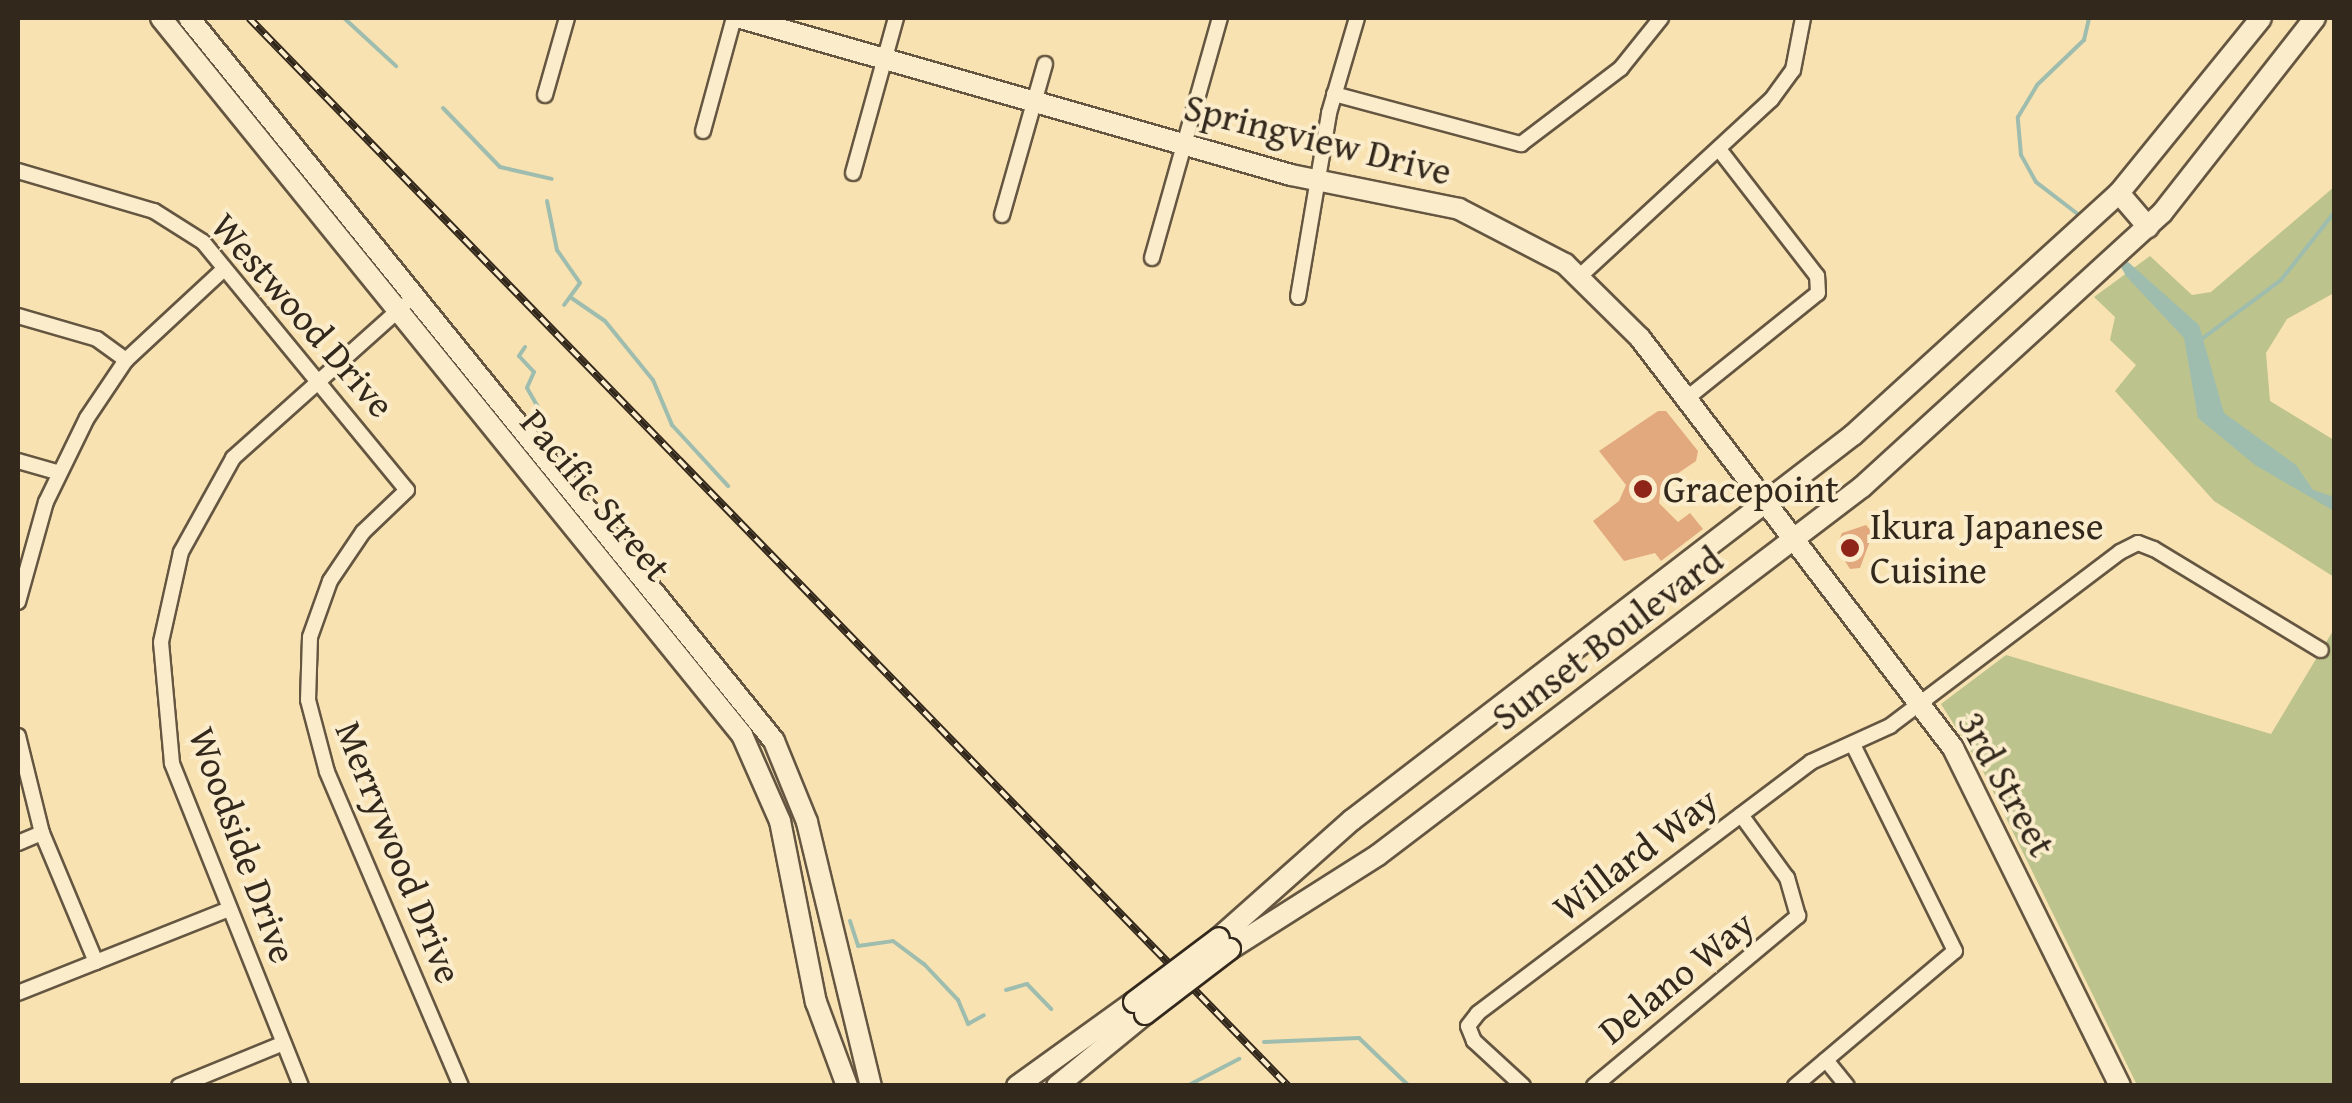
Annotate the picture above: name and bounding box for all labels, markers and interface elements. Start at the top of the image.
street label: Springview Drive [1180,84,1456,194]
street label: Westwood Drive [202,203,404,427]
street label: Pacific Street [511,400,681,590]
place label: Gracepoint [1663,466,1839,512]
marker: Gracepoint [1632,478,1654,500]
place label: Ikura Japanese Cuisine [1870,503,2104,592]
street label: Sunset Boulevard [1483,536,1731,740]
marker: Ikura Japanese Cuisine [1839,537,1861,559]
street label: 3rd Street [1949,704,2065,864]
street label: Merrywood Drive [326,714,472,990]
street label: Woodside Drive [179,721,307,969]
street label: Willard Way [1544,777,1726,931]
street label: Delano Way [1589,901,1763,1053]

